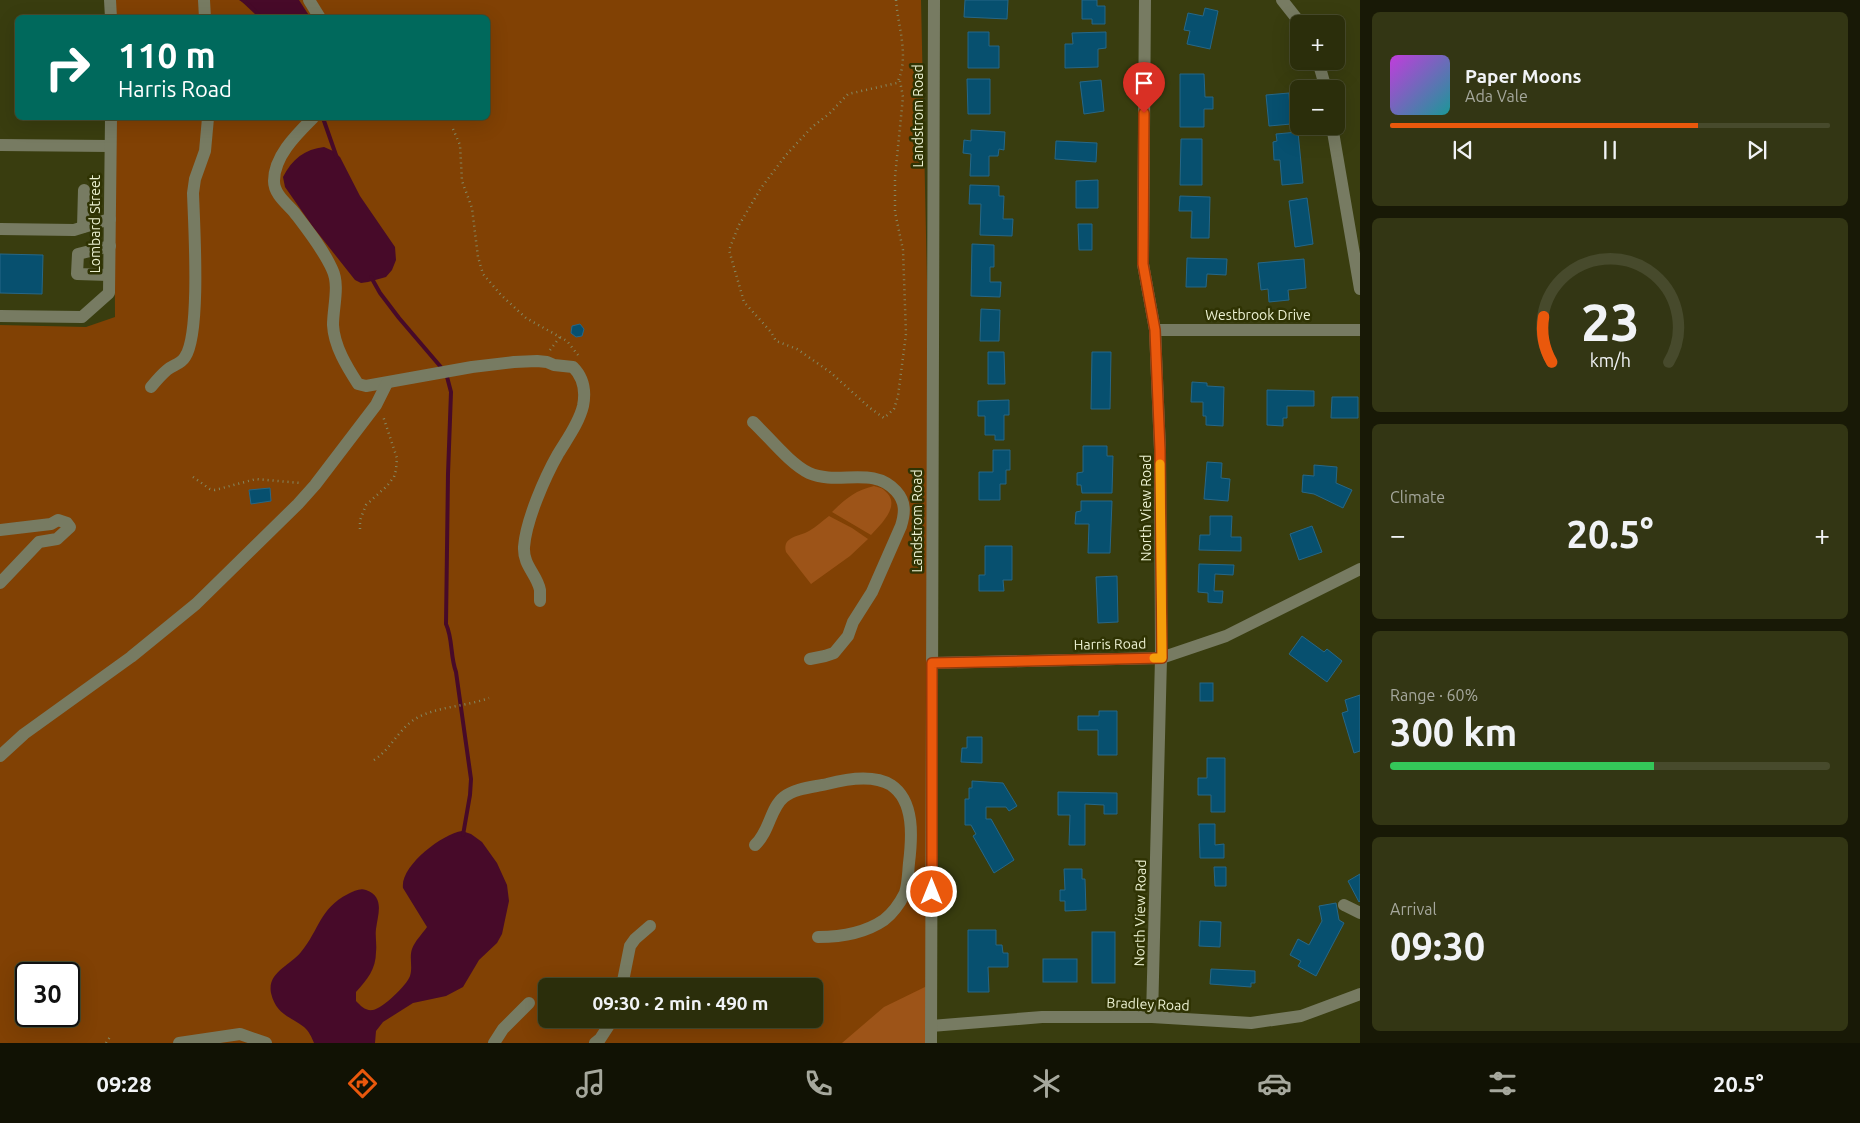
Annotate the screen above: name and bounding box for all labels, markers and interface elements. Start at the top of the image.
map controls [1290,15,1345,135]
button: + [1290,15,1345,70]
icon: right [35,35,100,100]
text: 110 m [118,35,216,75]
pin [1123,62,1165,113]
street label: Landstrom Road [910,64,926,168]
text: Paper Moons [1465,65,1582,87]
icon: arrive [1130,69,1158,97]
text: Harris Road [118,76,232,101]
button: − [1290,80,1345,135]
text: Ada Vale [1465,87,1528,105]
icon: previous [1449,136,1477,164]
icon: pause [1596,136,1624,164]
icon: next [1743,136,1771,164]
street label: Lombard Street [87,174,103,273]
text: 23 [1581,293,1639,351]
street label: Westbrook Drive [1205,307,1311,323]
text: km/h [1589,350,1631,370]
street label: North View Road [1138,454,1154,562]
street label: Landstrom Road [909,469,925,573]
text: Climate [1390,488,1445,506]
text: 20.5° [1566,513,1654,555]
text: − [1390,519,1406,550]
text: + [1814,519,1830,550]
street label: Harris Road [1074,635,1146,653]
text: Range · 60% [1390,686,1478,704]
text: 300 km [1390,711,1517,753]
street label: North View Road [1131,859,1149,967]
position arrow [905,865,957,917]
text: Arrival [1390,900,1437,918]
text: 09:30 [1390,925,1485,967]
speed limit sign: 30 [15,962,80,1027]
text: 09:30 · 2 min · 490 m [593,992,768,1014]
street label: Bradley Road [1106,995,1190,1013]
icon: directions [345,1066,380,1101]
icon: music [573,1066,608,1101]
icon: phone [801,1066,836,1101]
icon: climate [1029,1066,1064,1101]
icon: car [1257,1066,1292,1101]
icon: filters [1485,1066,1520,1101]
text: 09:28 [97,1071,152,1096]
text: 20.5° [1713,1071,1763,1096]

